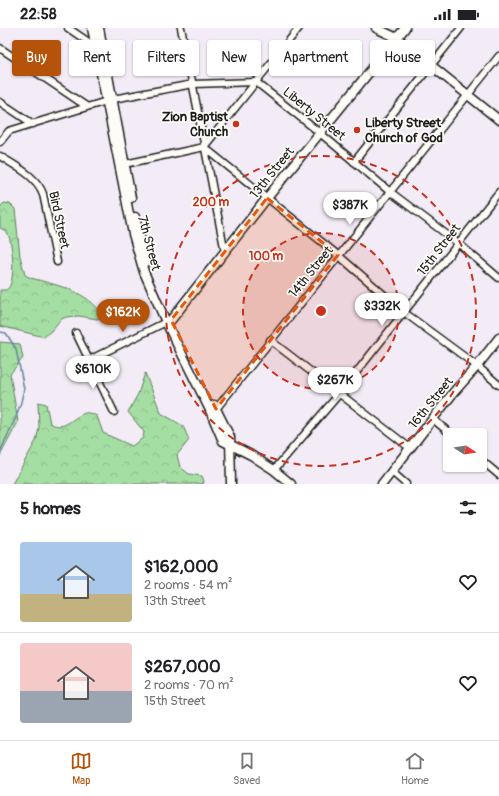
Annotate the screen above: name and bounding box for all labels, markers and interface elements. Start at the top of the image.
text: 22:58 [20,5,56,24]
chip: Buy [12,40,61,76]
chip: Rent [69,40,125,76]
chip: Filters [133,40,199,76]
chip: New [207,40,261,76]
chip: Apartment [269,40,362,76]
chip: House [370,40,435,76]
street label: Liberty Street [279,84,349,145]
place label: Zion Baptist Church [162,109,229,140]
place label: Liberty Street Church of God [365,115,443,146]
marker: Zion Baptist Church [231,119,241,129]
marker: Liberty Street Church of God [352,125,362,135]
street label: 13th Street [246,143,298,202]
street label: Bird Street [45,190,73,251]
pin: $387K [322,192,378,226]
text: 200 m [193,195,230,210]
text: $387K [332,197,368,213]
street label: 7th Street [134,214,164,273]
street label: 15th Street [414,220,465,279]
street label: 14th Street [285,242,337,301]
text: 100 m [249,249,284,264]
pin: $332K [354,293,410,327]
text: $332K [364,298,400,314]
pin: $162K [95,299,151,333]
text: $162K [106,304,140,320]
centre of rings [314,304,328,318]
pin: $610K [65,356,121,390]
text: $610K [75,361,111,377]
pin: $267K [307,367,363,401]
text: $267K [317,372,353,388]
street label: 16th Street [405,373,457,432]
north arrow [443,428,487,472]
map controls [443,428,487,472]
icon: filters [457,497,479,519]
text: 5 homes [20,498,81,519]
text: $162,000 [144,556,218,577]
icon: home [52,558,100,606]
icon: heart [457,571,479,593]
text: 2 rooms · 54 m² [144,577,232,593]
text: 13th Street [144,593,206,609]
text: $267,000 [144,656,221,677]
icon: home [52,659,100,707]
icon: heart [457,672,479,694]
text: 2 rooms · 70 m² [144,677,234,693]
text: 15th Street [144,693,206,709]
tab: Map [70,750,92,787]
tab: Saved [233,750,260,787]
tab: Home [401,750,429,787]

